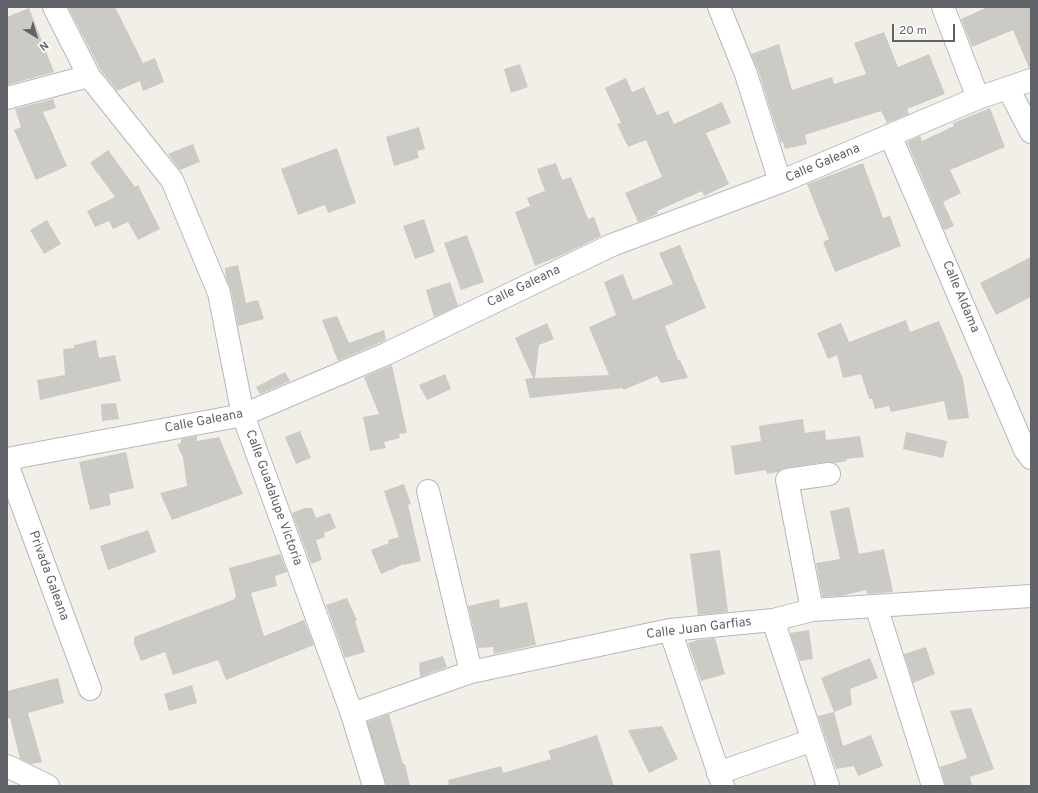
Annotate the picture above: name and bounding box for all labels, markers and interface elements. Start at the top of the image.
north arrow [16,16,56,56]
scale bar [894,16,957,42]
text: 20 m [899,23,927,39]
text: N [36,38,51,53]
street label: Calle Galeana [783,141,863,187]
street label: Calle Aldama [938,259,982,335]
street label: Calle Galeana [485,263,563,311]
street label: Calle Galeana [164,407,244,437]
street label: Calle Guadalupe Victoria [241,428,305,568]
street label: Privada Galeana [25,529,71,623]
street label: Calle Juan Garfias [646,615,752,643]

